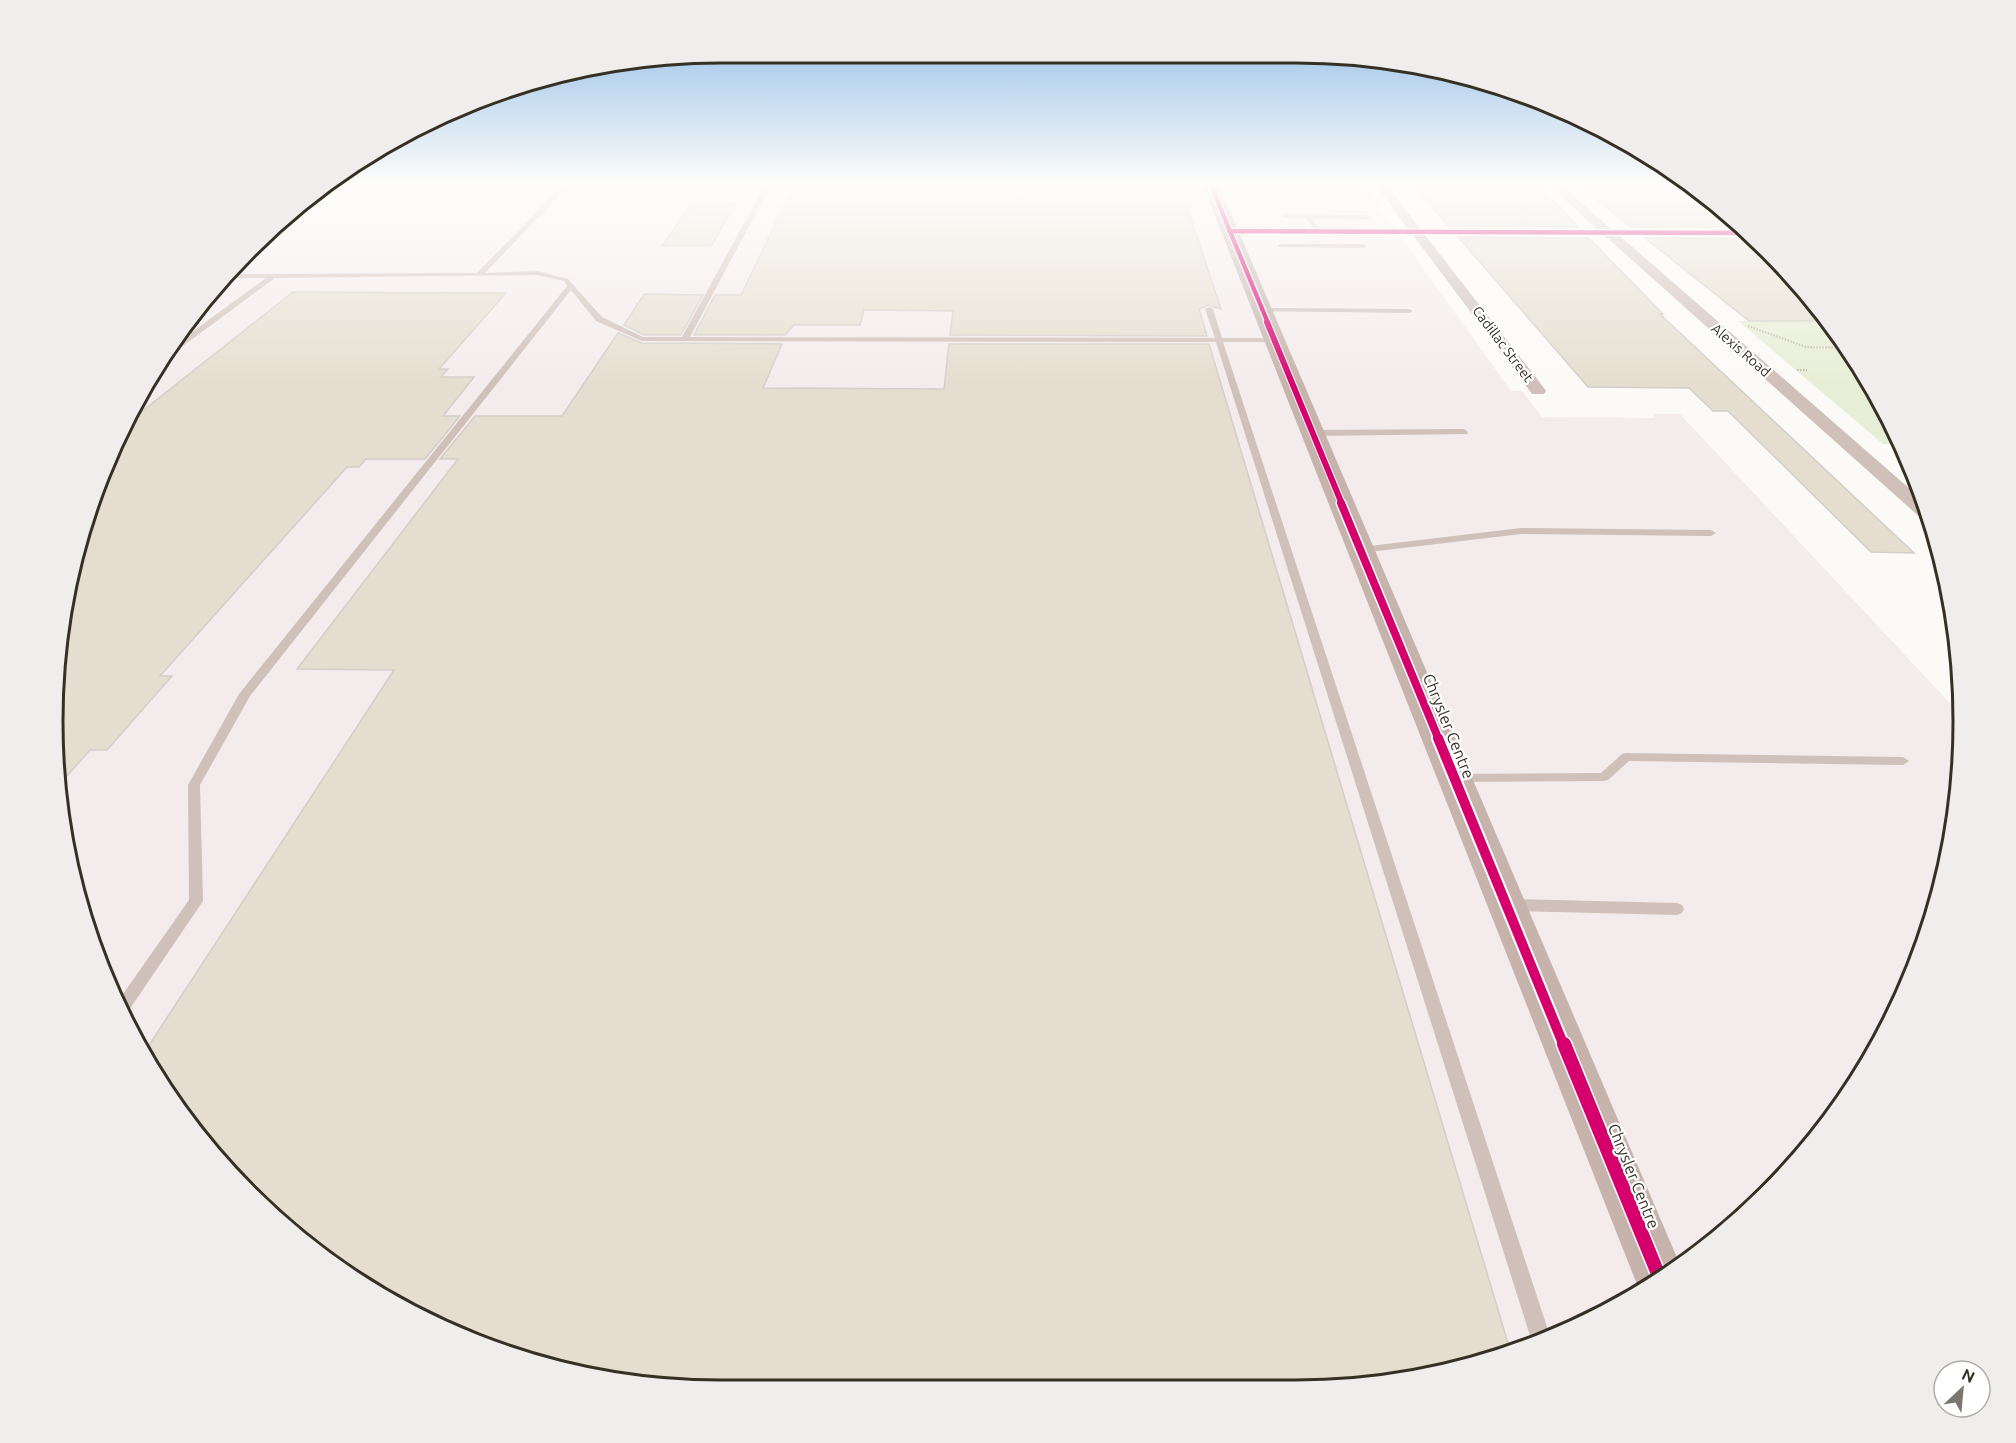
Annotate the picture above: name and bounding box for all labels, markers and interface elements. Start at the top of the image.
street label: Cadillac Street [1469,303,1537,385]
street label: Alexis Road [1708,320,1774,380]
street label: Chrysler Centre [1420,671,1478,781]
street label: Chrysler Centre [1605,1121,1663,1231]
north arrow [1932,1359,1992,1419]
text: N [1959,1365,1978,1386]

